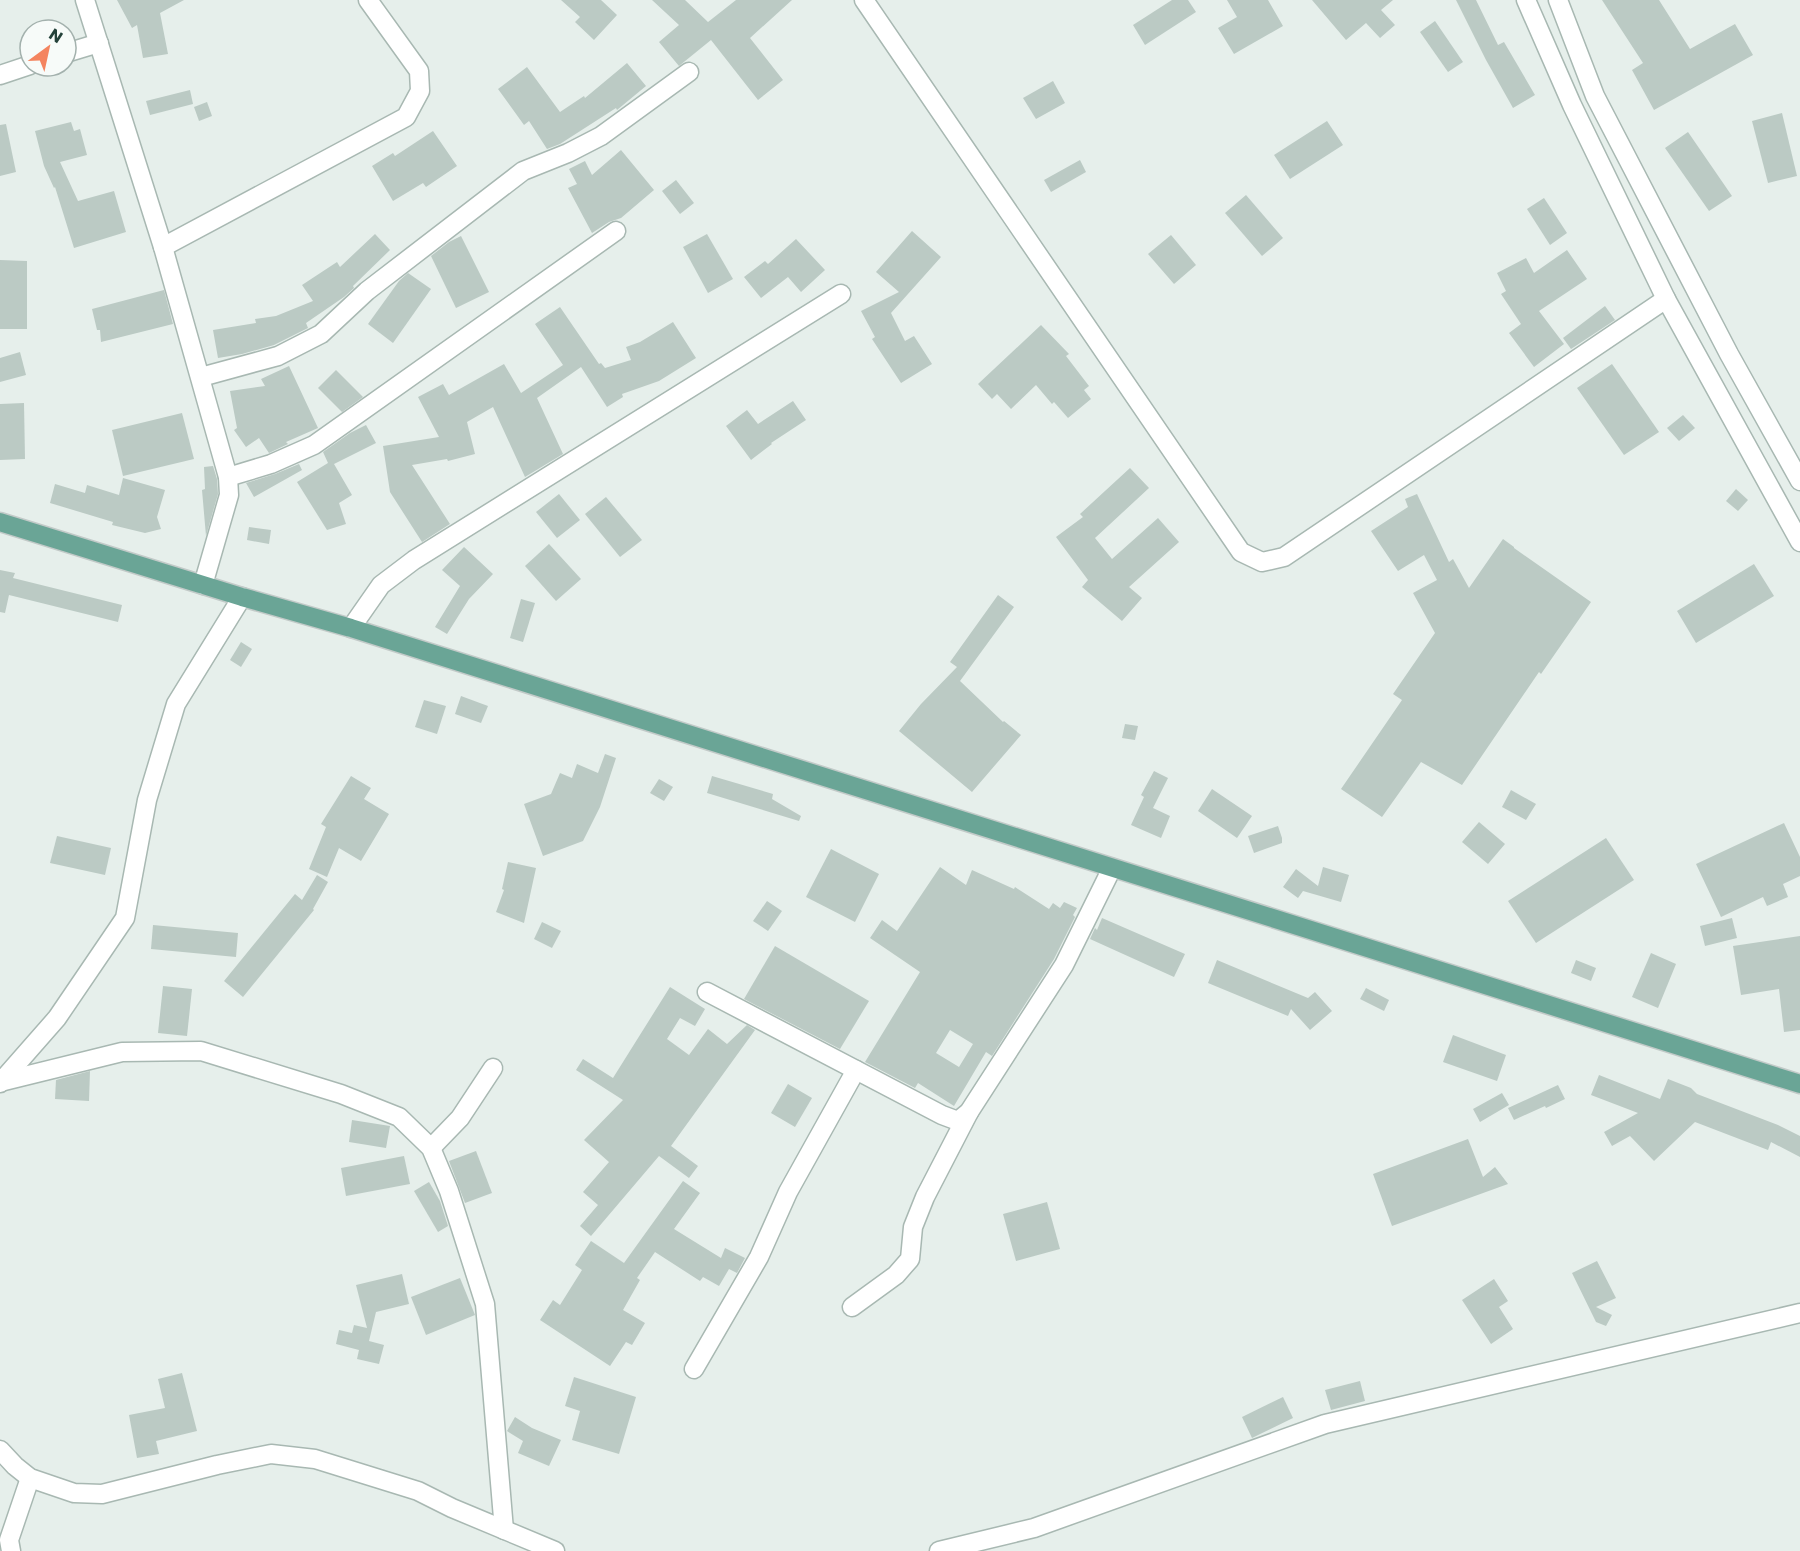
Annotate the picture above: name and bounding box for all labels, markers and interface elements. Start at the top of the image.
north arrow [18,18,78,78]
text: N [45,23,67,49]

